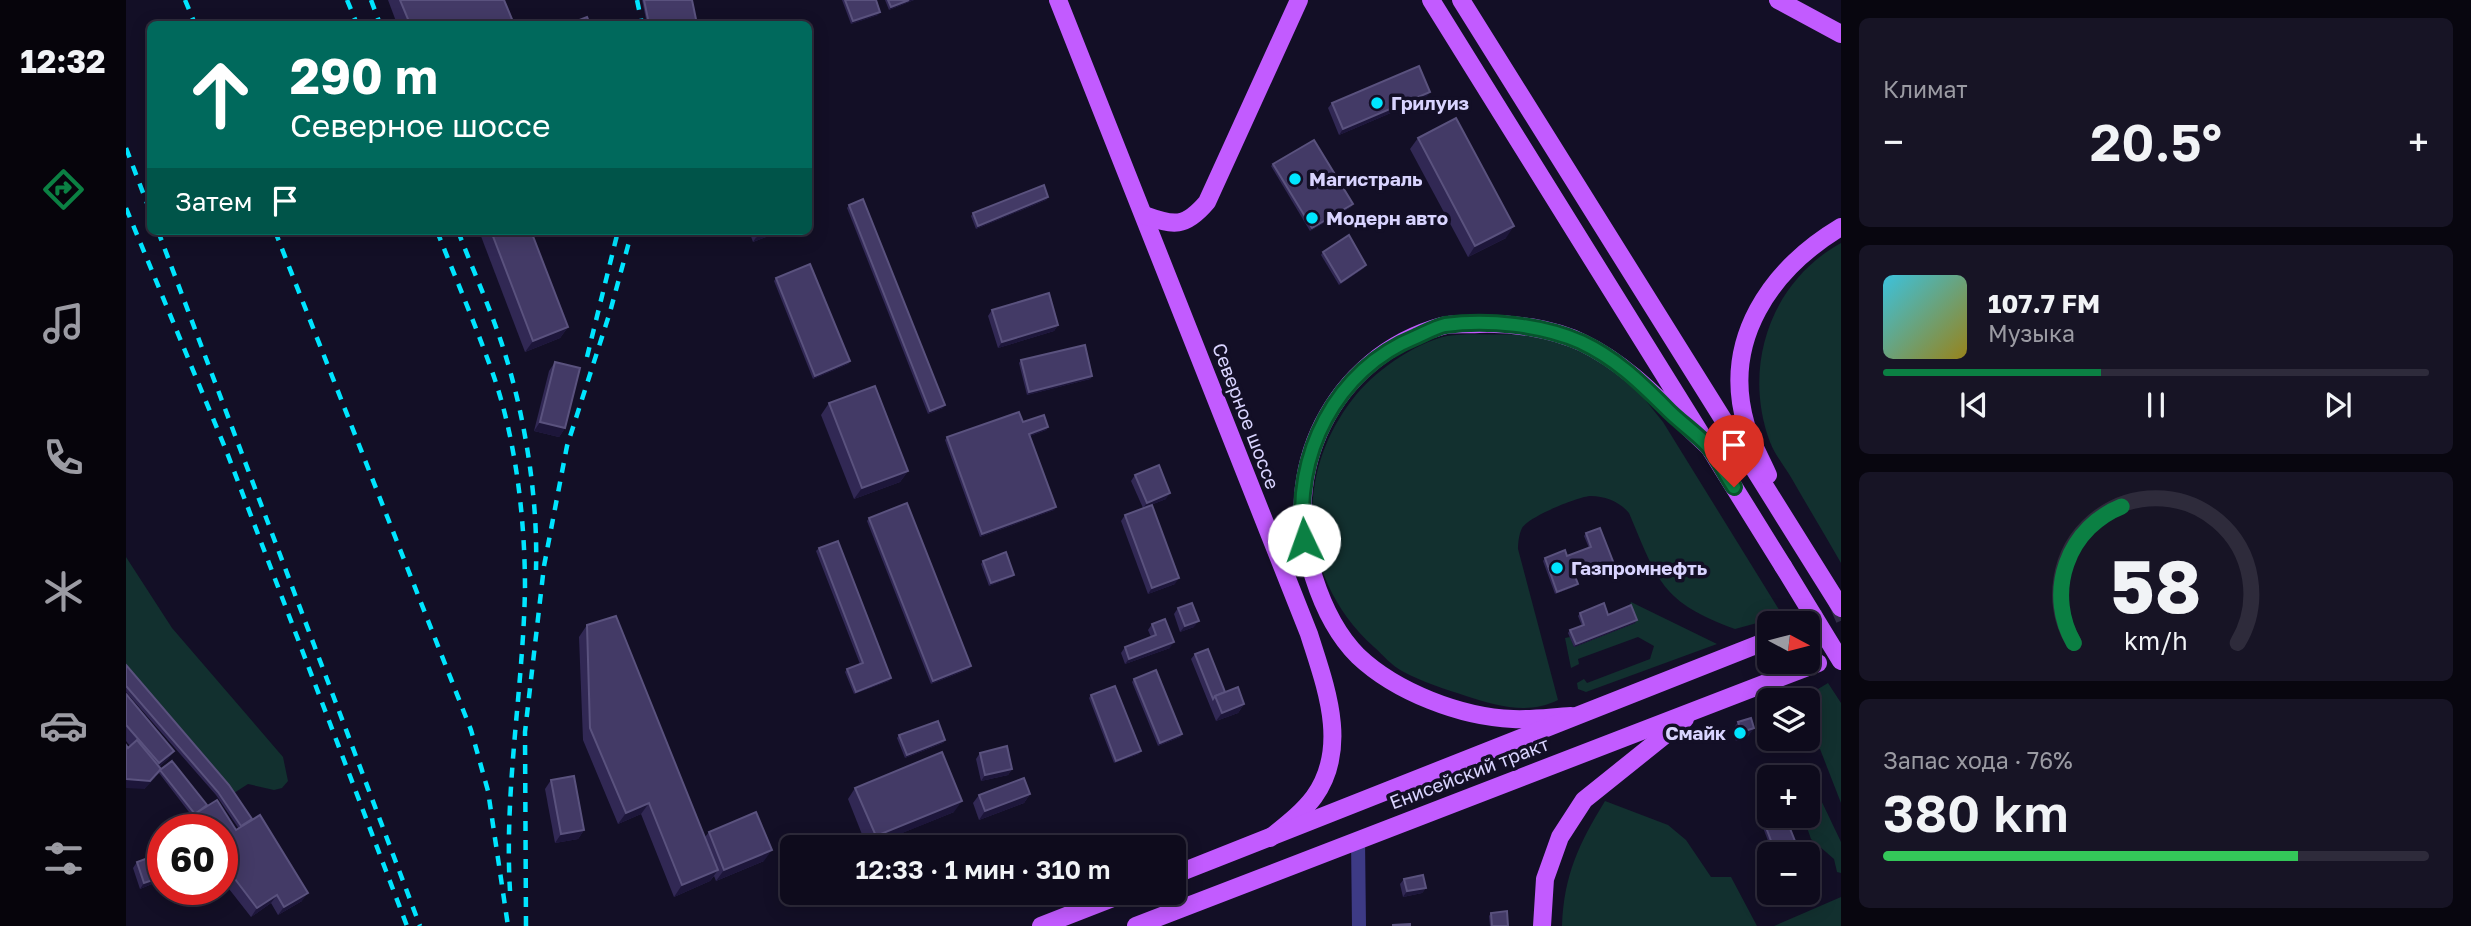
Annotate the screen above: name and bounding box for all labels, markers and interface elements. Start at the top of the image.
text: 12:32 [20,42,106,80]
text: 290 m [290,46,438,105]
icon: ahead [175,49,266,140]
text: Климат [1883,75,1968,103]
place label: Грилуиз [1391,91,1469,114]
marker: Грилуиз [1369,95,1385,111]
text: Северное шоссе [290,106,550,144]
text: 20.5° [2090,110,2222,172]
text: − [1883,119,1904,164]
text: + [2408,119,2429,164]
icon: directions [39,165,88,214]
place label: Магистраль [1309,167,1423,190]
marker: Магистраль [1287,171,1303,187]
icon: arrive [266,182,304,220]
text: Затем [175,186,252,217]
place label: Модерн авто [1326,206,1448,229]
marker: Модерн авто [1304,210,1320,226]
text: 107.7 FM [1988,288,2100,319]
icon: music [39,299,88,348]
text: Музыка [1988,319,2075,347]
street label: Северное шоссе [1208,340,1285,492]
icon: previous [1955,386,1993,424]
icon: pause [2137,386,2175,424]
icon: next [2319,386,2357,424]
pin [1704,415,1764,487]
icon: arrive [1715,426,1753,464]
icon: phone [39,433,88,482]
position arrow [1267,503,1341,577]
text: 58 [2111,542,2202,629]
place label: Газпромнефть [1571,556,1708,579]
marker: Газпромнефть [1549,560,1565,576]
icon: climate [39,567,88,616]
north arrow [1757,611,1820,674]
map controls [1757,611,1820,905]
text: km/h [2124,624,2188,655]
button: layers [1757,688,1820,751]
icon: car [39,701,88,750]
place label: Смайк [1665,721,1726,744]
marker: Смайк [1732,725,1748,741]
street label: Енисейский тракт [1386,732,1552,814]
text: Запас хода · 76% [1883,746,2073,774]
button: + [1757,765,1820,828]
text: 380 km [1883,781,2069,843]
speed limit sign: 60 [147,814,238,905]
icon: filters [39,834,88,883]
button: − [1757,842,1820,905]
text: 12:33 · 1 мин · 310 m [856,854,1110,885]

